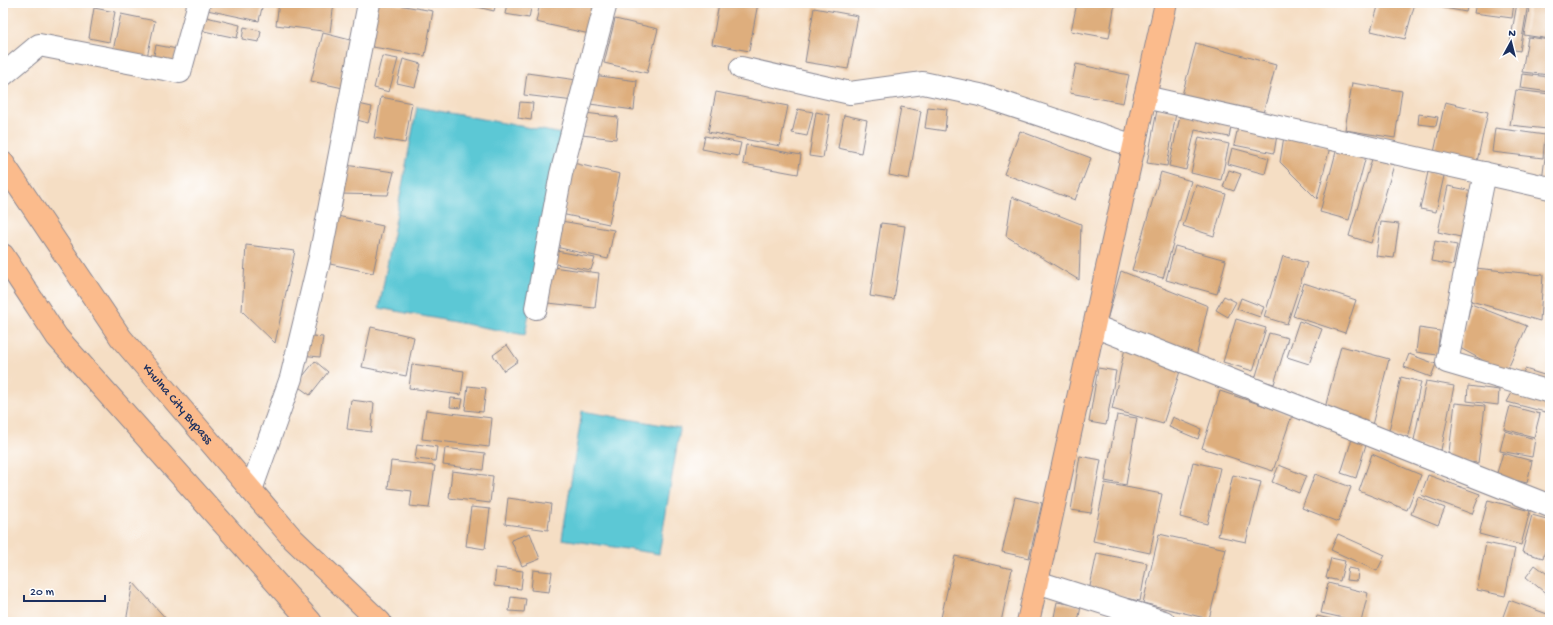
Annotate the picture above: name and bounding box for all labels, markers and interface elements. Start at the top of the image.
north arrow [1491,22,1531,62]
text: N [1508,28,1516,40]
street label: Khulna City Bypass [139,361,217,448]
scale bar [24,577,105,603]
text: 20 m [30,586,55,600]

